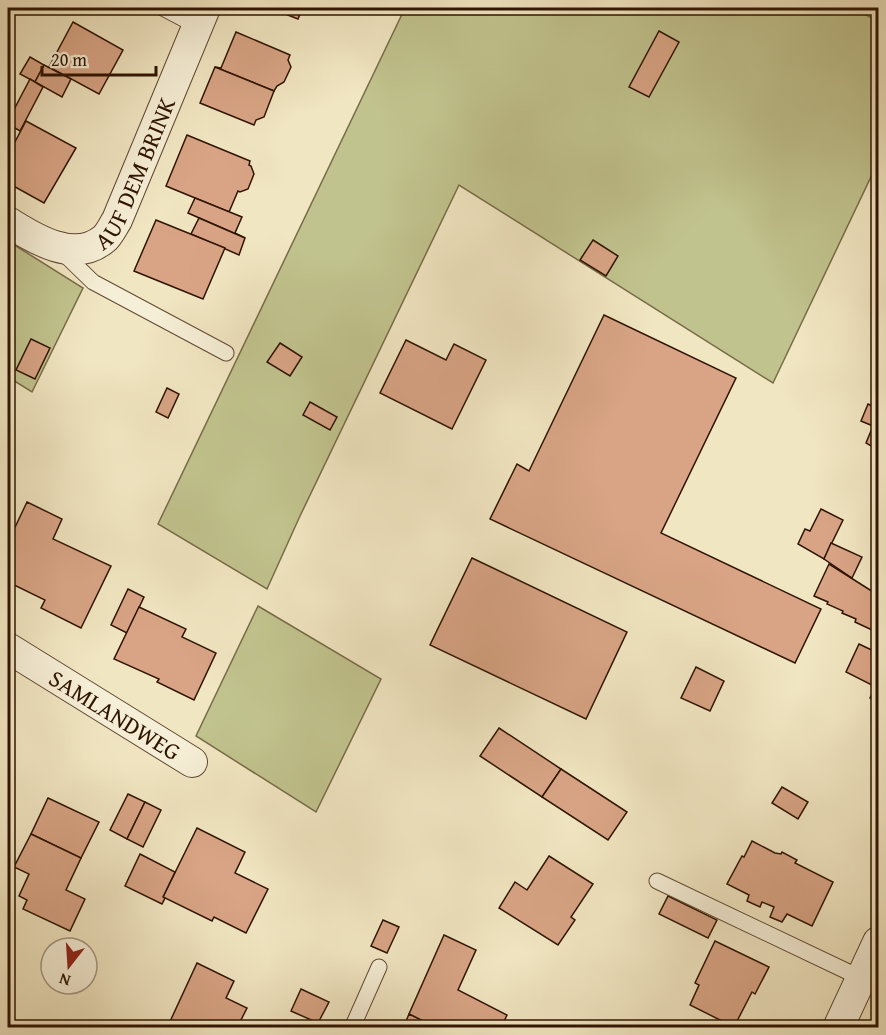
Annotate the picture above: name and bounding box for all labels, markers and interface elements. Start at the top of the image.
scale bar [42,39,156,77]
text: 20 m [51,46,87,73]
street label: AUF DEM BRINK [87,91,184,258]
street label: SAMLANDWEG [43,660,188,768]
north arrow [39,936,99,996]
text: N [56,967,73,993]

